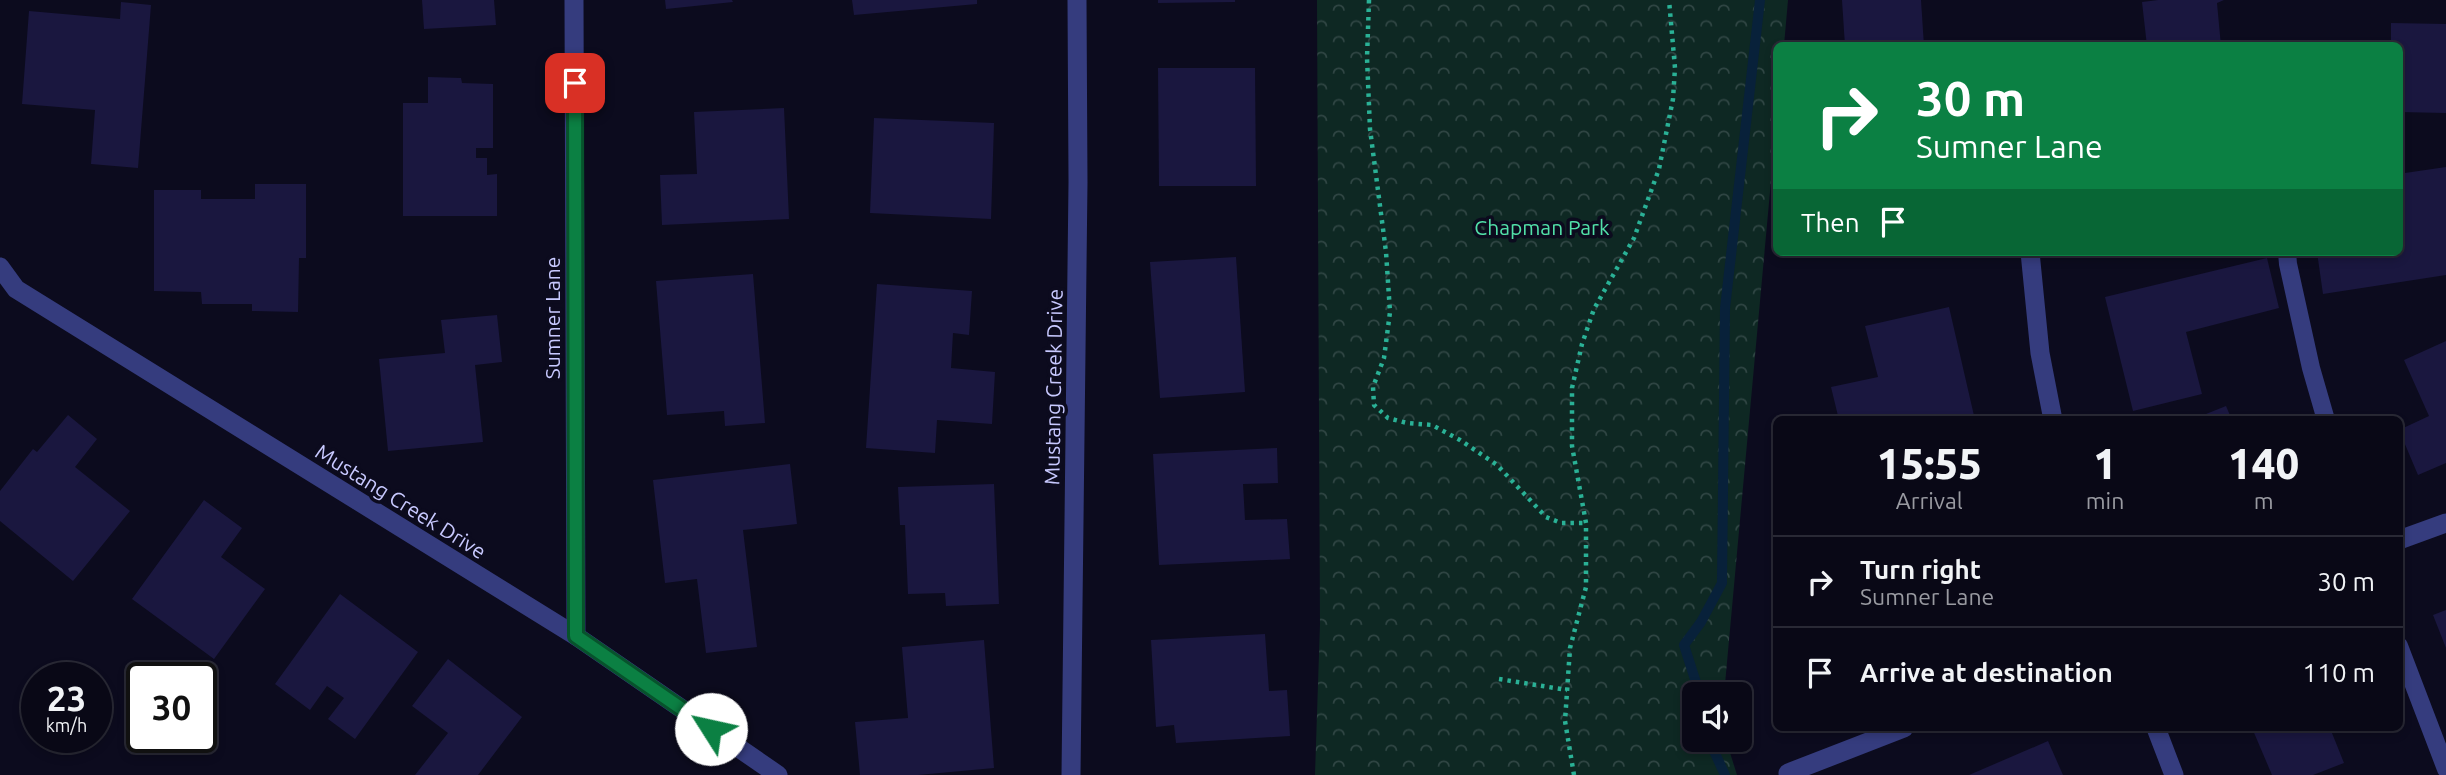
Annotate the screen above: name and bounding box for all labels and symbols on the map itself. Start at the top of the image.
pin [545,53,605,113]
park label: Chapman Park [1474,215,1610,239]
street label: Sumner Lane [540,257,564,379]
street label: Mustang Creek Drive [1039,289,1067,485]
street label: Mustang Creek Drive [311,439,491,563]
speed limit sign: 30 [126,662,217,753]
position arrow [674,692,748,766]

